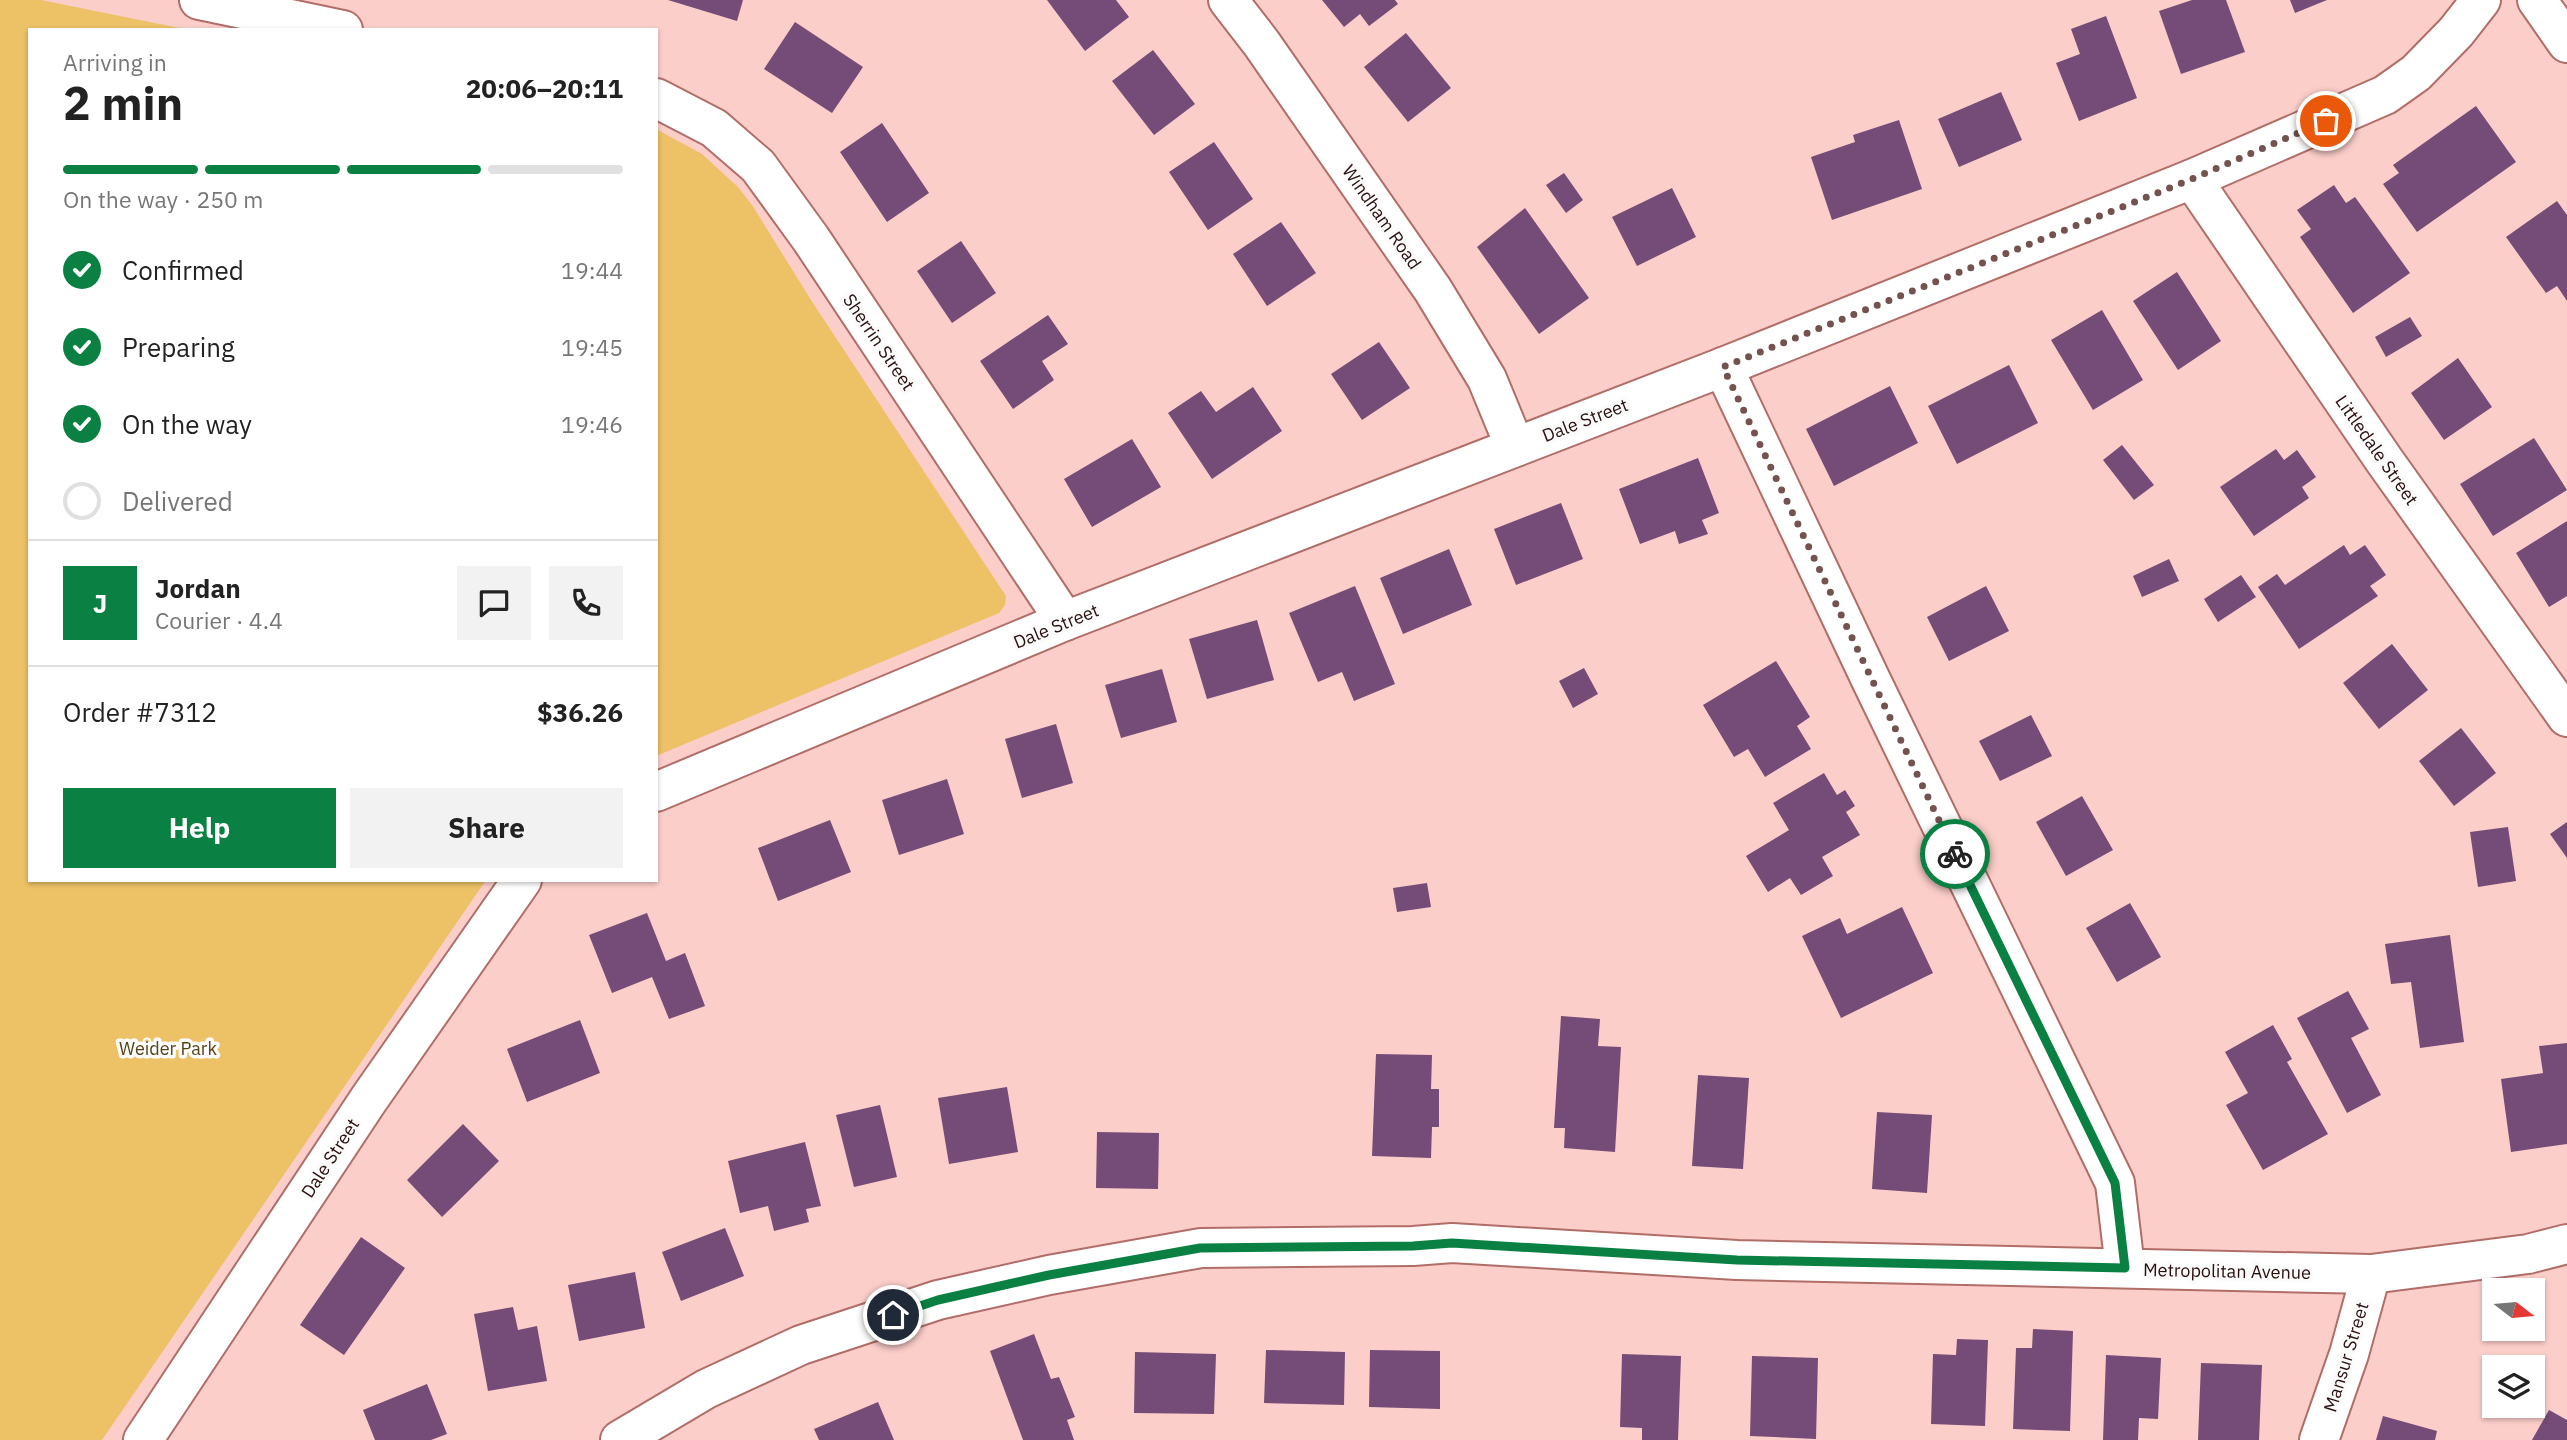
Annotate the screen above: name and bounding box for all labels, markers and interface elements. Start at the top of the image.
text: Arriving in [63,47,167,77]
text: 20:06–20:11 [466,71,623,105]
text: 2 min [63,73,183,133]
pin [2296,91,2356,151]
icon: bag [2307,102,2345,140]
street label: Windham Road [1337,160,1427,274]
text: On the way · 250 m [63,184,263,214]
icon: check [63,251,101,289]
text: Confirmed [122,253,244,287]
text: 19:44 [561,255,623,285]
street label: Sherrin Street [838,289,920,395]
icon: check [63,328,101,366]
text: Preparing [122,330,235,364]
text: 19:45 [561,332,623,362]
street label: Littledale Street [2331,390,2423,510]
street label: Dale Street [1539,393,1631,447]
icon: check [63,405,101,443]
text: On the way [122,407,252,441]
text: 19:46 [561,409,623,439]
text: Delivered [122,484,233,518]
button: chat [457,566,531,640]
button: phone [549,566,623,640]
text: Jordan [155,571,241,605]
text: J [93,586,107,620]
street label: Dale Street [1010,598,1102,654]
text: Courier · 4.4 [155,605,283,635]
text: Order #7312 [63,695,217,729]
text: $36.26 [537,695,623,729]
button: Help [63,788,336,868]
button: Share [350,788,623,868]
courier [1920,819,1990,889]
icon: bike [1936,835,1974,873]
park label: Weider Park [119,1037,217,1060]
street label: Dale Street [296,1114,364,1202]
street label: Metropolitan Avenue [2143,1258,2311,1284]
north arrow [2482,1278,2544,1340]
map controls [2482,1278,2545,1418]
pin [863,1285,923,1345]
icon: home [874,1296,912,1334]
street label: Mansur Street [2318,1299,2374,1415]
button: layers [2482,1355,2545,1418]

